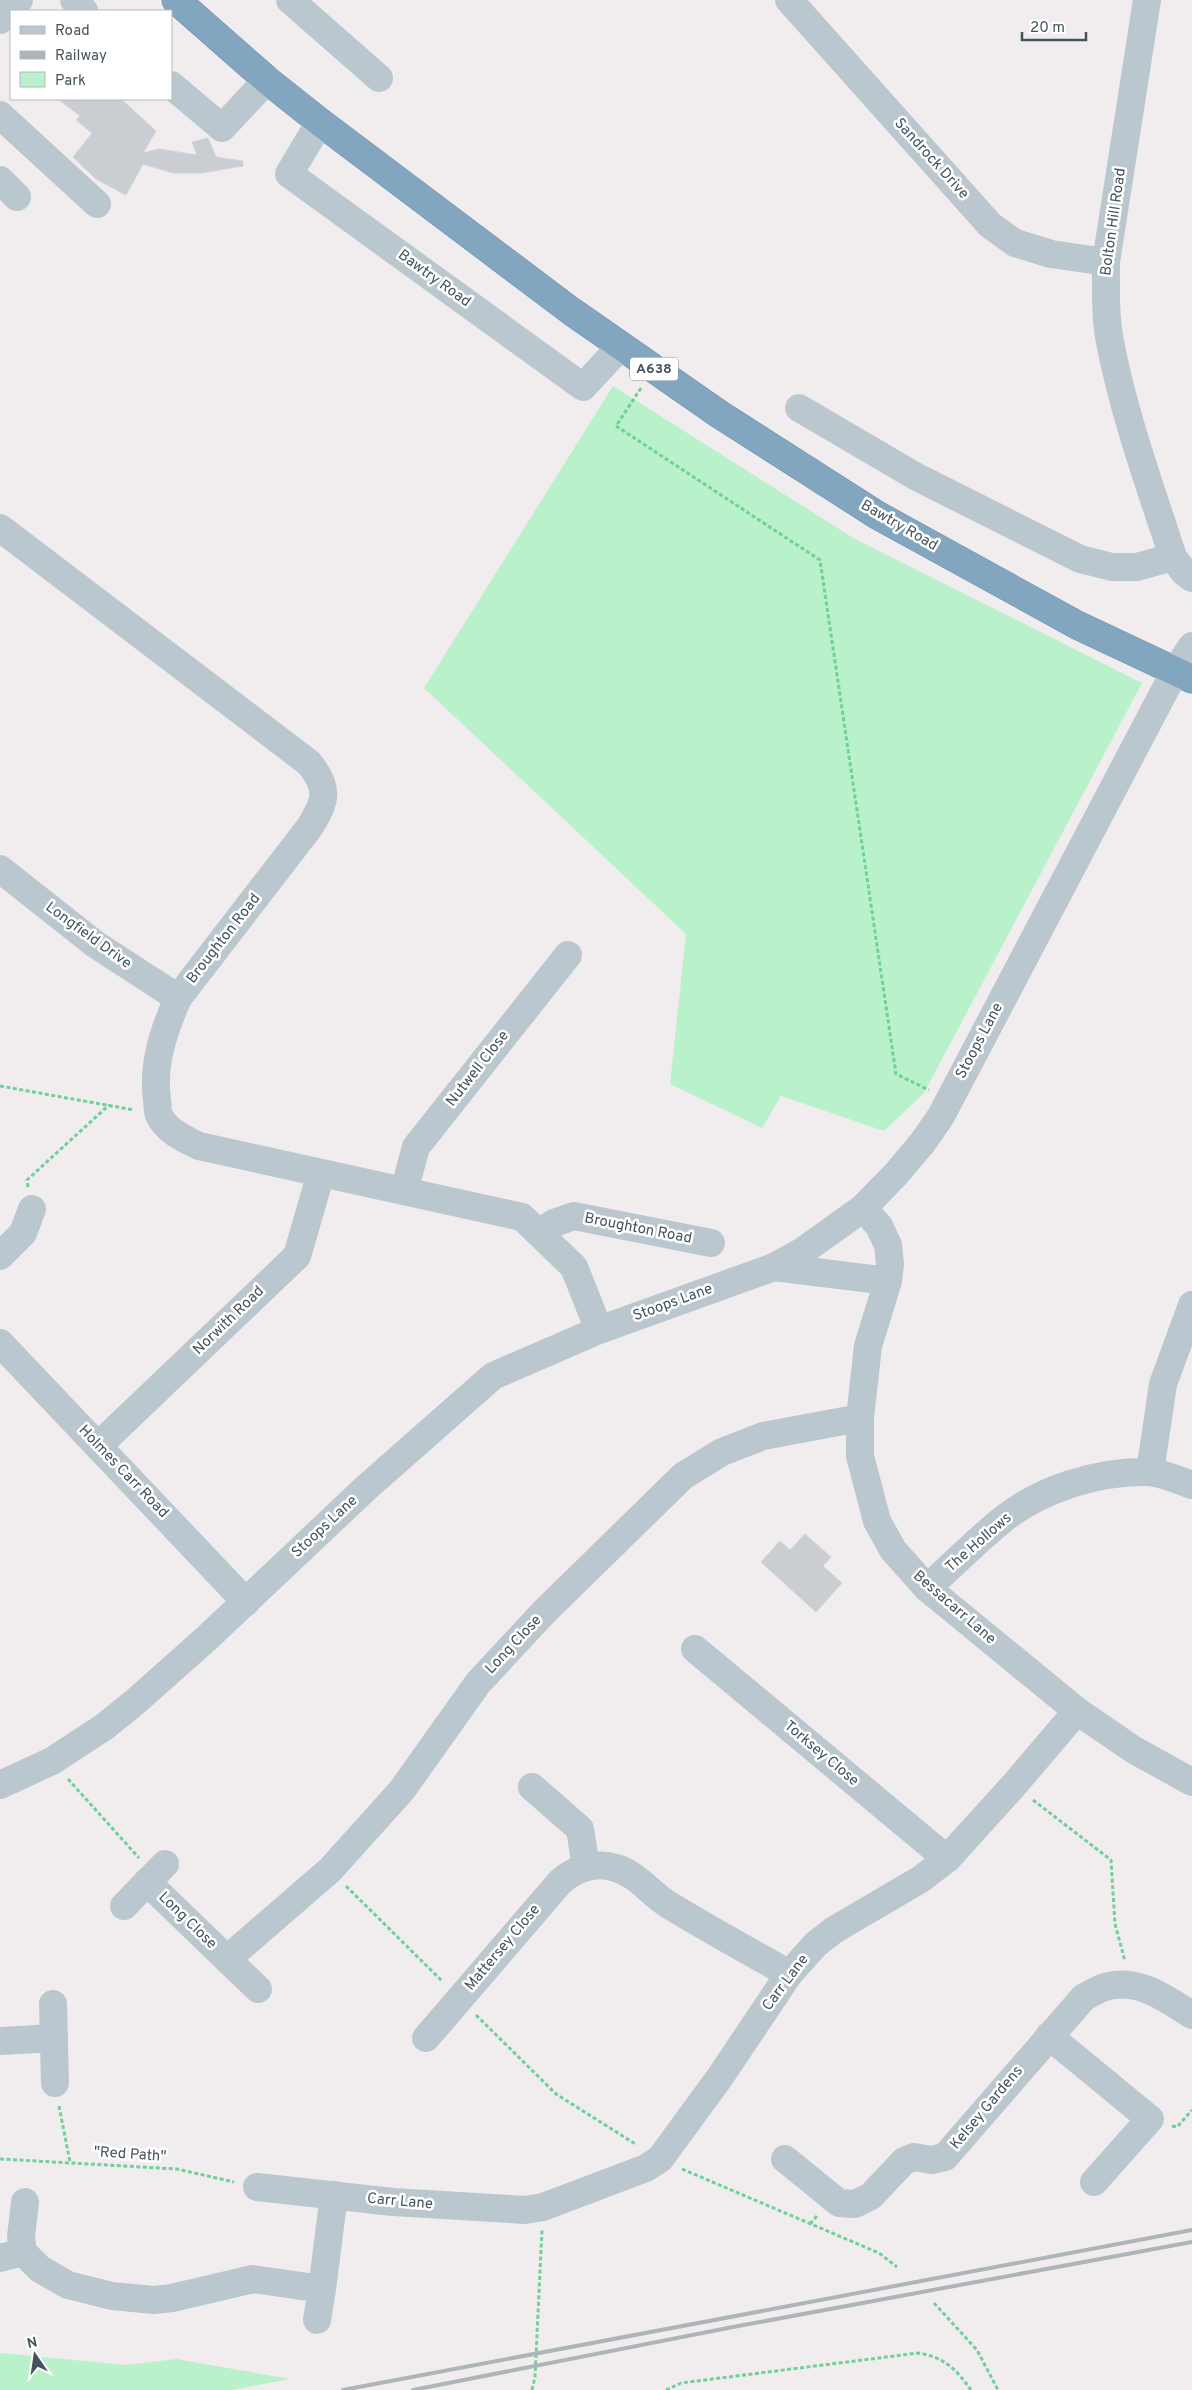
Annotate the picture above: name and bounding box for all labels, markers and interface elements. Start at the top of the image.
legend [10,10,172,100]
scale bar [1022,10,1086,42]
text: 20 m [1030,19,1065,38]
text: Road [55,22,90,41]
text: Railway [55,47,107,66]
text: Park [55,72,86,91]
street label: Sandrock Drive [890,114,972,204]
street label: Bolton Hill Road [1097,167,1131,277]
street label: Bawtry Road [394,246,474,312]
road number: A638 [630,358,678,380]
street label: Bawtry Road [857,496,941,556]
street label: Broughton Road [183,890,265,988]
street label: Longfield Drive [41,898,135,974]
street label: Stoops Lane [952,1000,1008,1082]
street label: Nutwell Close [442,1027,514,1111]
street label: Broughton Road [583,1209,693,1249]
street label: Stoops Lane [631,1280,715,1326]
street label: Norwith Road [190,1282,268,1360]
street label: Holmes Carr Road [74,1422,172,1522]
street label: Stoops Lane [288,1492,362,1562]
street label: The Hollows [942,1509,1016,1577]
street label: Bessacarr Lane [909,1567,999,1649]
street label: Long Close [482,1611,546,1679]
street label: Torksey Close [780,1717,862,1791]
street label: Long Close [154,1888,220,1954]
street label: Mattersey Close [461,1901,545,1995]
street label: Carr Lane [759,1951,813,2015]
street label: Kelsey Gardens [946,2062,1028,2154]
street label: "Red Path" [93,2143,167,2167]
street label: Carr Lane [366,2190,434,2214]
north arrow [10,2330,60,2380]
text: N [26,2334,39,2353]

